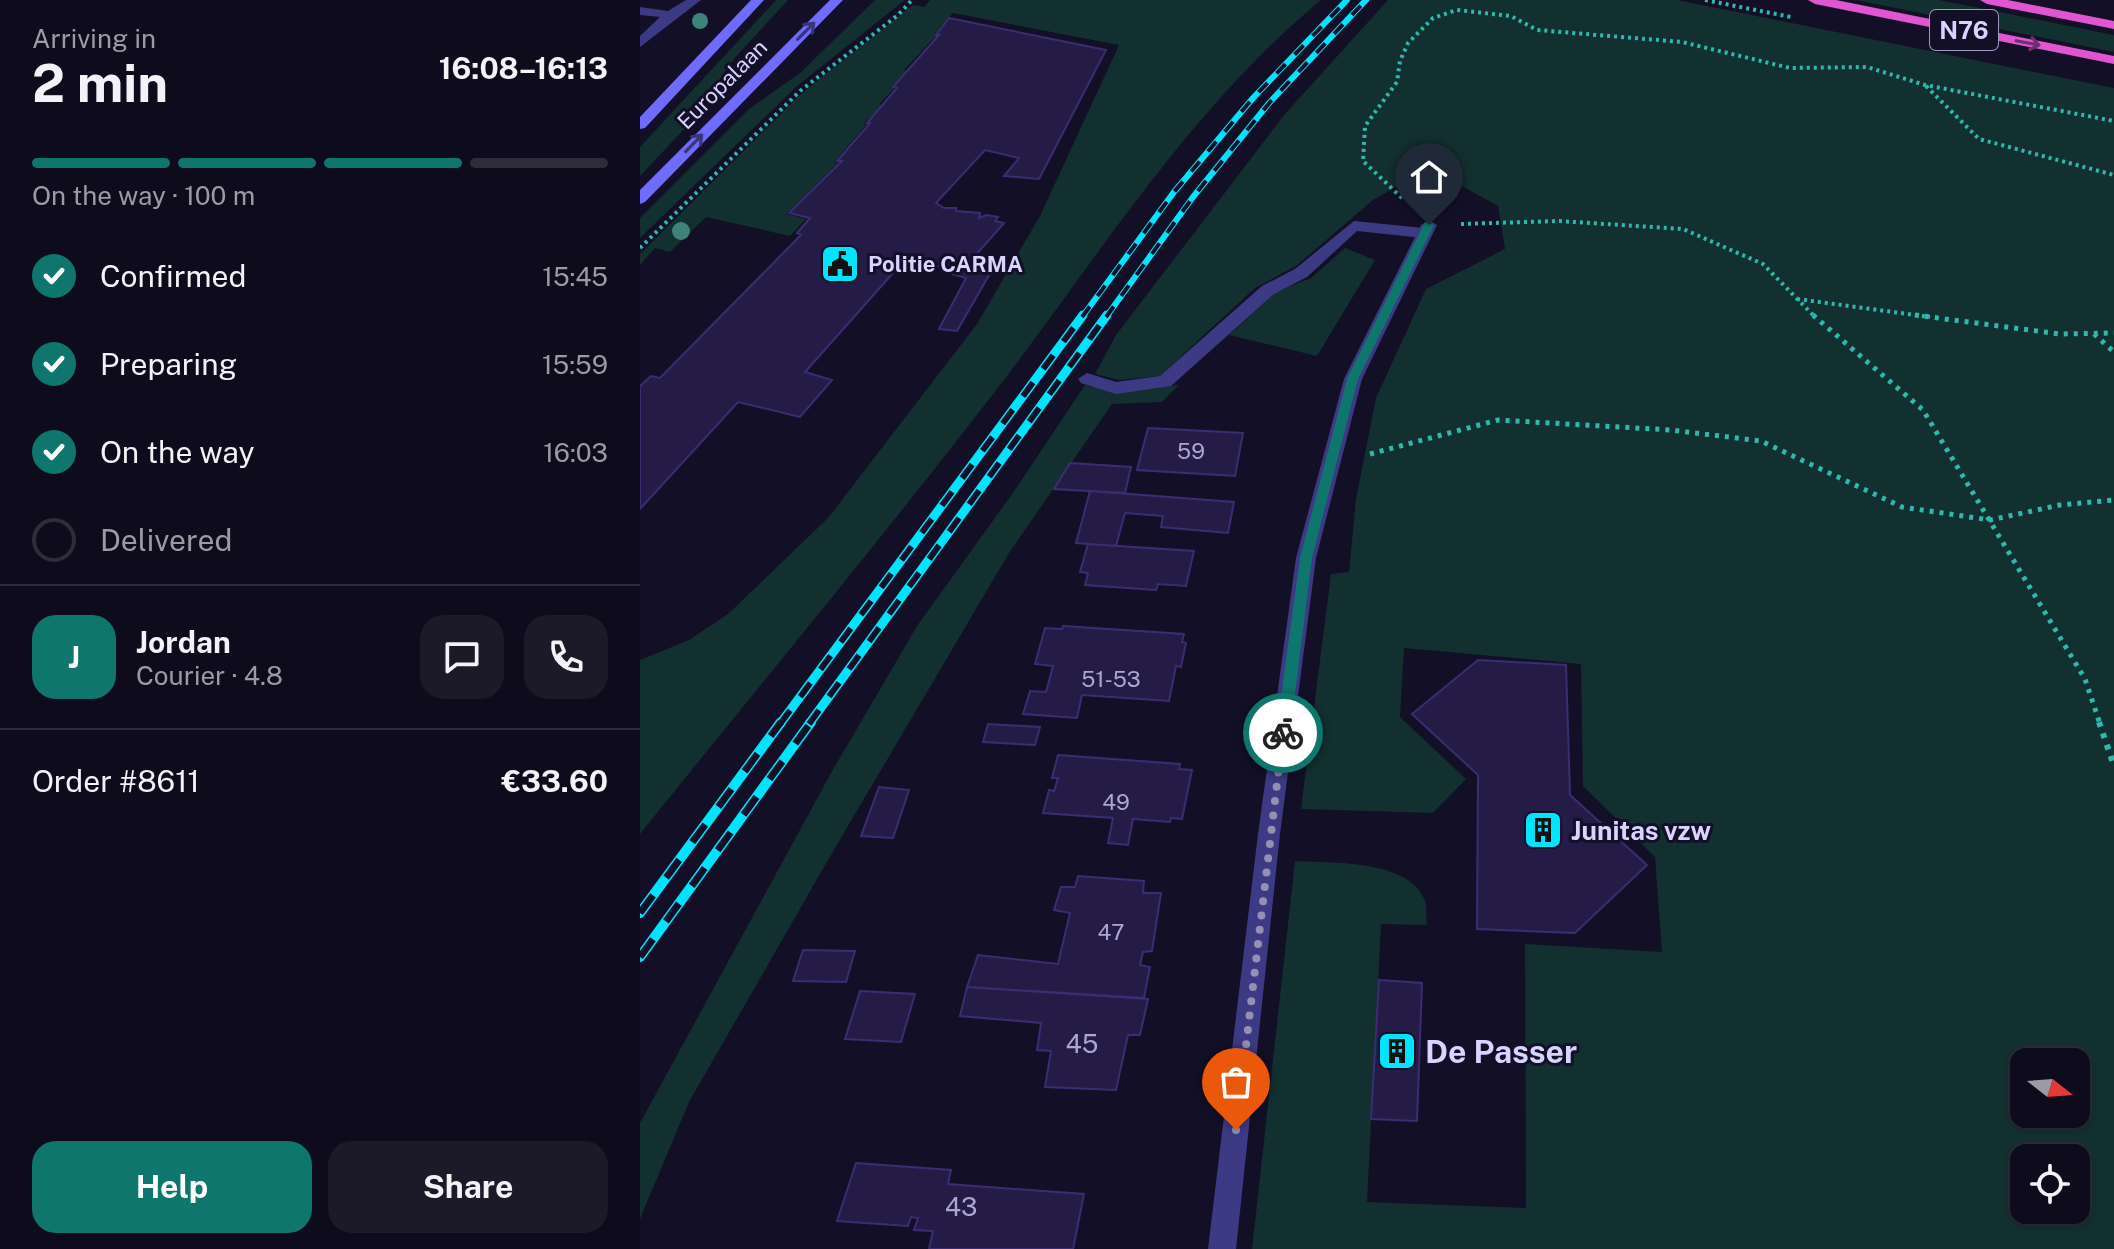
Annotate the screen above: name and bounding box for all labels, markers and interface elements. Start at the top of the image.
road number: N76 [1930,10,1998,50]
one-way arrow [796,22,815,41]
text: Arriving in [32,23,156,54]
street label: Europalaan [672,34,772,134]
one-way arrow [2015,36,2041,51]
text: 16:08–16:13 [439,50,608,86]
text: 2 min [32,53,168,114]
one-way arrow [685,133,704,153]
pin [1395,143,1463,225]
icon: home [1407,155,1451,199]
text: On the way · 100 m [32,180,255,211]
public building icon: Politie CARMA [819,243,861,285]
place label: Politie CARMA [868,251,1023,277]
icon: check [32,254,76,298]
text: Confirmed [100,258,246,294]
text: 15:45 [542,261,608,292]
icon: check [32,342,76,386]
text: Preparing [100,346,237,382]
text: 15:59 [542,349,608,380]
icon: check [32,430,76,474]
text: On the way [100,434,254,470]
text: 16:03 [543,437,608,468]
house number: 59 [1177,438,1205,464]
text: Delivered [100,522,232,558]
button: chat [420,615,504,699]
button: phone [524,615,608,699]
text: Jordan [136,624,231,660]
text: J [68,639,80,675]
text: Courier · 4.8 [136,660,283,691]
house number: 51-53 [1081,666,1141,692]
courier [1243,693,1323,773]
icon: bike [1261,711,1305,755]
text: Order #8611 [32,763,200,799]
text: €33.60 [502,763,608,799]
house number: 49 [1102,789,1130,815]
building icon: Junitas vzw [1522,809,1564,851]
place label: Junitas vzw [1571,815,1712,846]
house number: 47 [1097,919,1125,945]
house number: 45 [1066,1028,1098,1059]
building icon: De Passer [1376,1030,1418,1072]
place label: De Passer [1425,1033,1577,1070]
pin [1202,1048,1270,1130]
north arrow [2010,1048,2090,1128]
map controls [2010,1048,2090,1224]
icon: bag [1214,1060,1258,1104]
button: Help [32,1141,312,1233]
button: Share [328,1141,608,1233]
button: locate [2010,1144,2090,1224]
house number: 43 [945,1191,977,1222]

